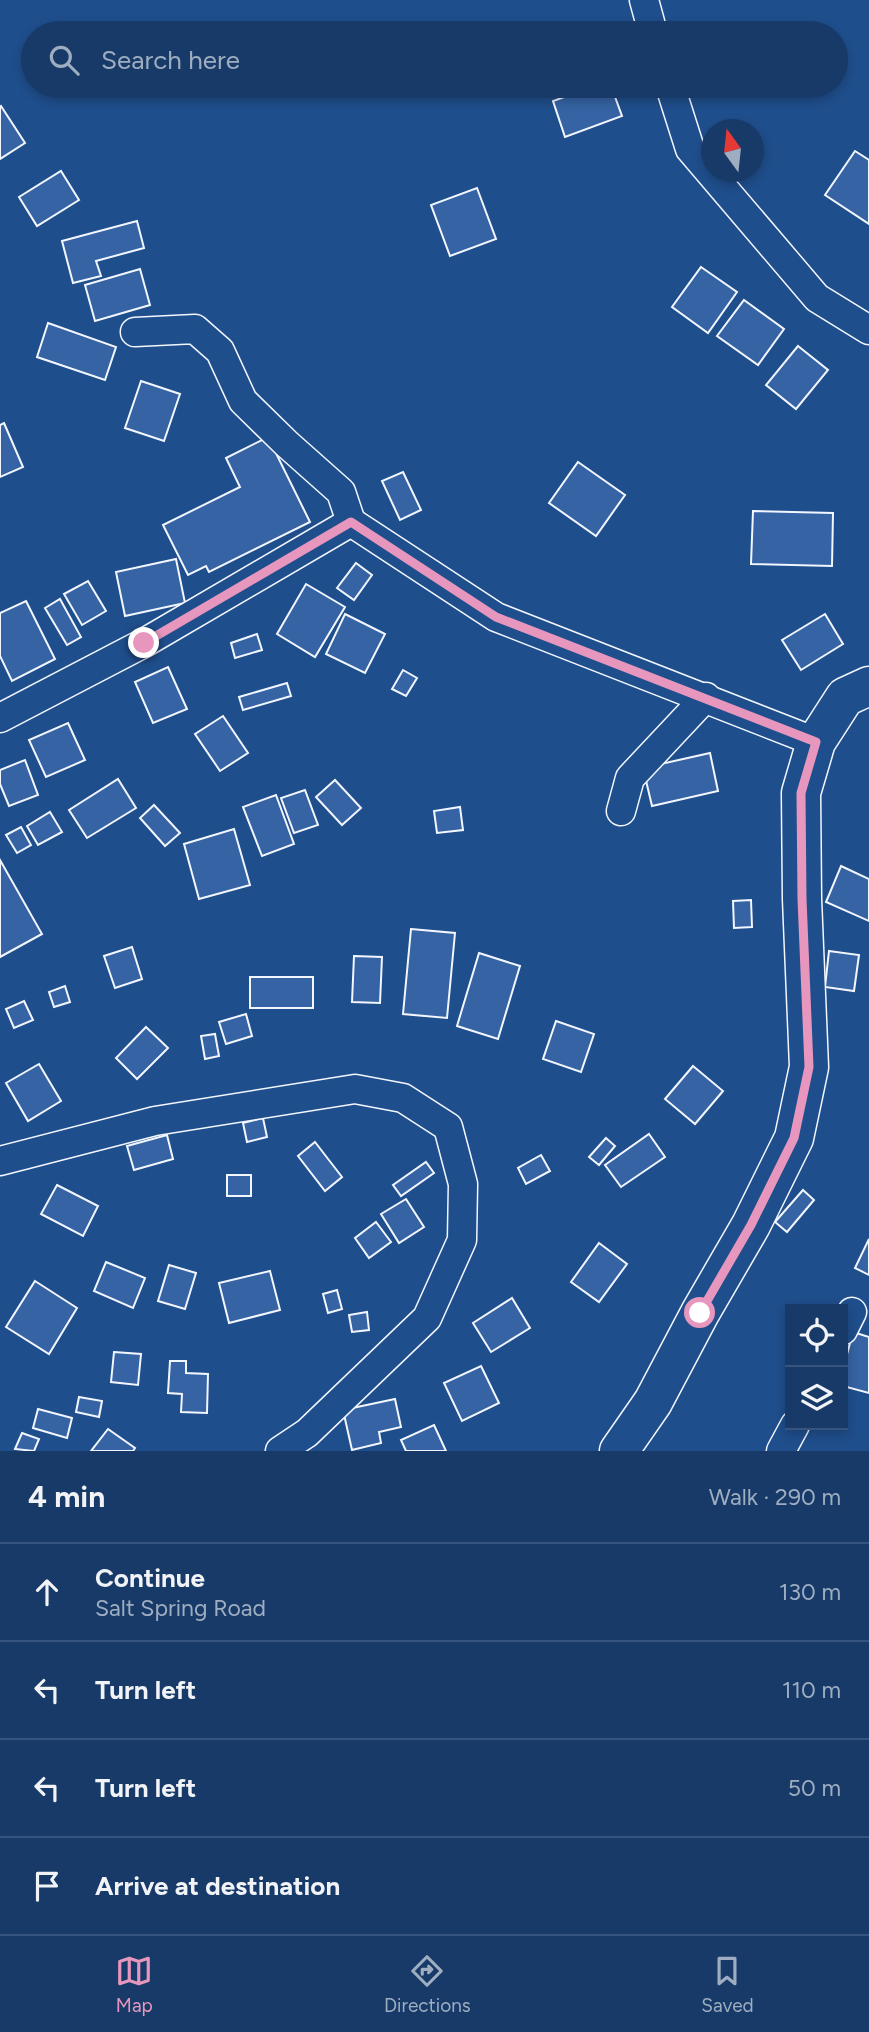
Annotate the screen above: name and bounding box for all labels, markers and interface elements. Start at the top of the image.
search box [21,21,848,98]
icon: search [45,41,83,79]
text: Search here [101,44,240,76]
north arrow [701,119,764,182]
route end [128,627,159,658]
route start [684,1297,715,1328]
map controls [785,1304,848,1430]
button: locate [785,1304,848,1367]
button: layers [785,1367,848,1430]
text: 4 min [28,1478,105,1515]
text: Walk · 290 m [709,1483,841,1511]
text: Continue [95,1562,205,1594]
icon: ahead [28,1573,66,1611]
text: 130 m [779,1578,841,1606]
text: Salt Spring Road [95,1594,266,1622]
icon: left [28,1671,66,1709]
text: Turn left [95,1674,196,1706]
text: 110 m [782,1676,841,1704]
icon: left [28,1769,66,1807]
text: Turn left [95,1772,196,1804]
text: 50 m [788,1774,841,1802]
icon: arrive [28,1867,66,1905]
text: Arrive at destination [95,1870,340,1902]
tab: Map [115,1952,153,2017]
tab: Directions [384,1952,471,2017]
tab: Saved [701,1952,754,2017]

